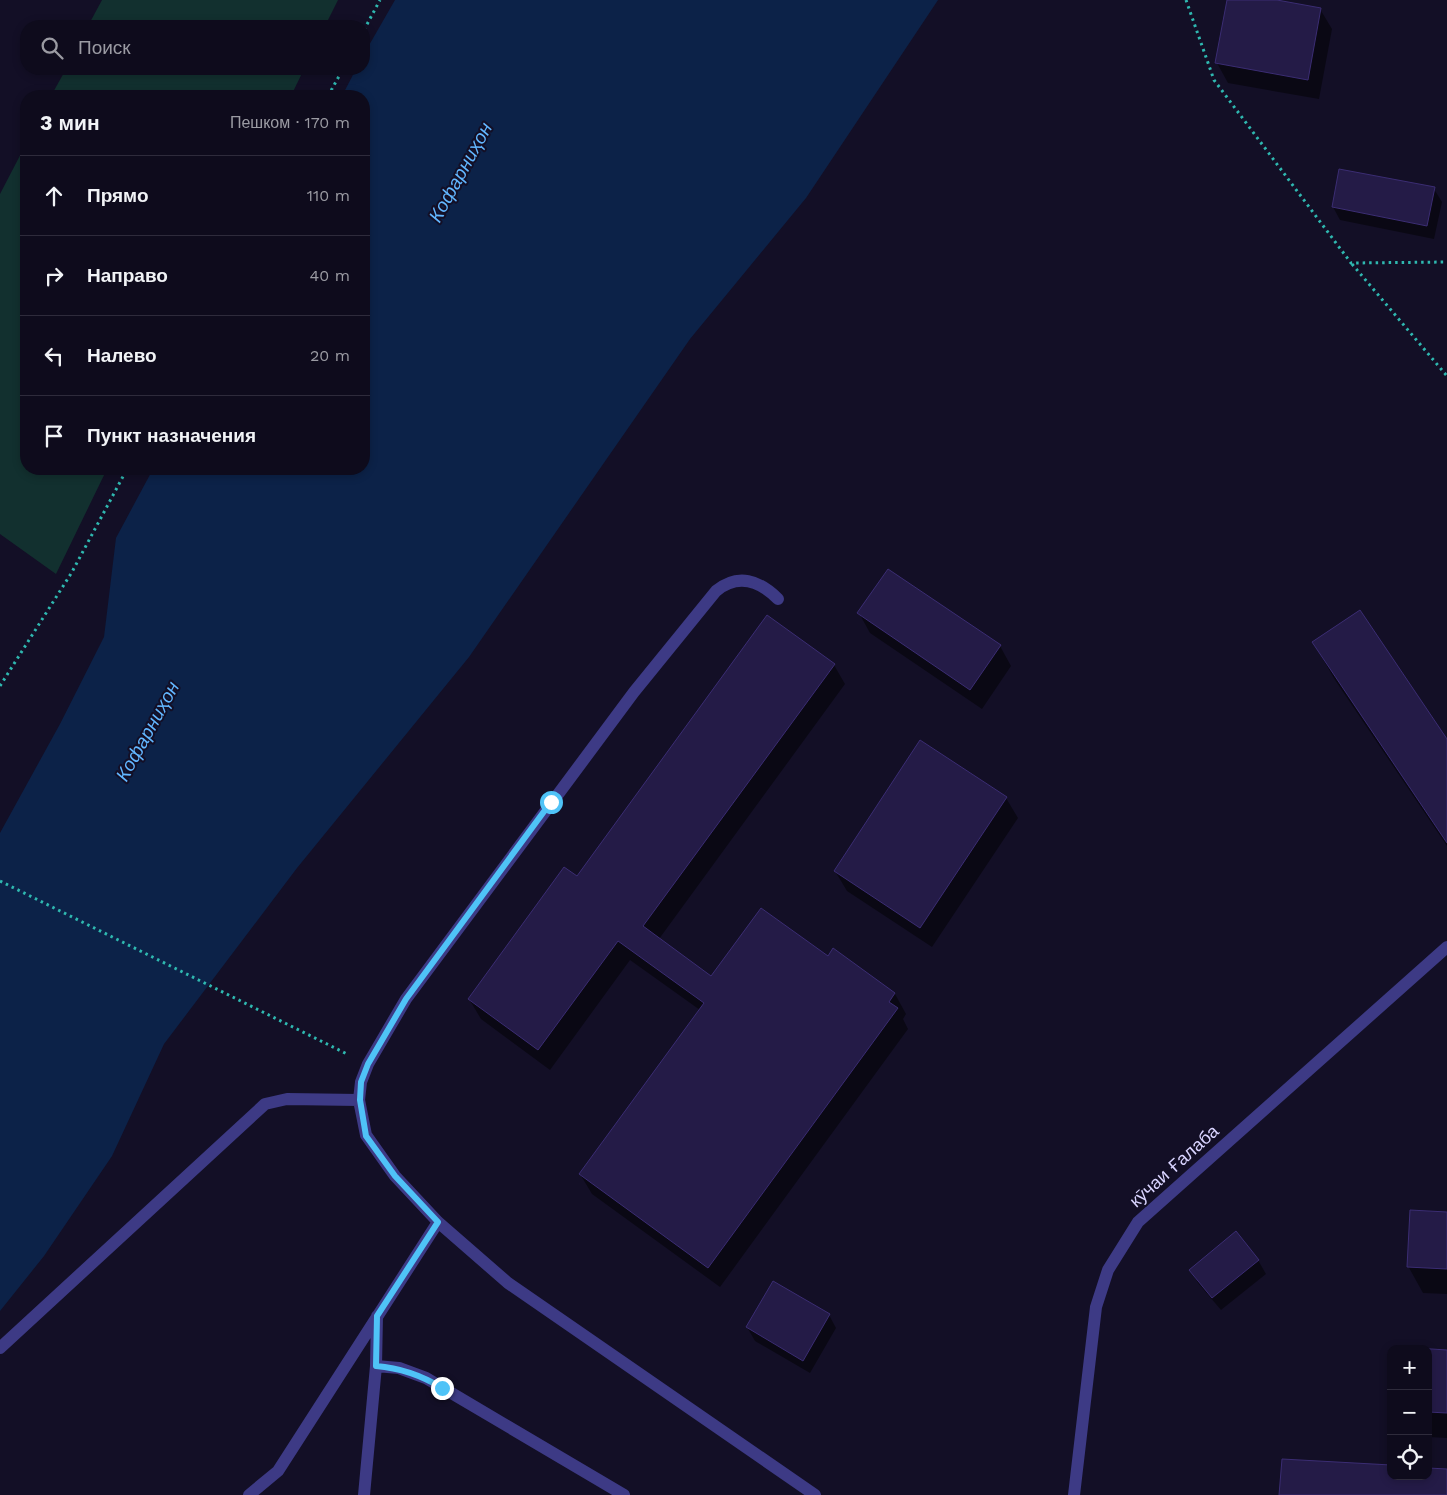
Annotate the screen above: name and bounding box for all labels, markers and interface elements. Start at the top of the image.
search box [20,20,370,75]
icon: search [38,34,66,62]
text: Поиск [78,36,131,59]
text: 3 мин [40,110,100,135]
text: Пешком · 170 m [230,113,350,132]
water label: Кофарниҳон [424,118,497,226]
icon: ahead [40,182,68,210]
text: Прямо [87,184,149,207]
text: 110 m [307,186,350,205]
icon: right [40,262,68,290]
text: Направо [87,264,168,287]
text: 40 m [310,266,350,285]
icon: left [40,342,68,370]
text: Налево [87,344,157,367]
text: 20 m [310,346,350,365]
icon: arrive [40,422,68,450]
text: Пункт назначения [87,424,256,447]
water label: Кофарниҳон [111,677,184,785]
route start [540,791,563,814]
street label: кӯчаи Ғалаба [1125,1119,1223,1211]
map controls [1387,1345,1432,1480]
button: + [1387,1345,1432,1390]
route end [431,1377,454,1400]
button: − [1387,1390,1432,1435]
button: locate [1387,1435,1432,1480]

